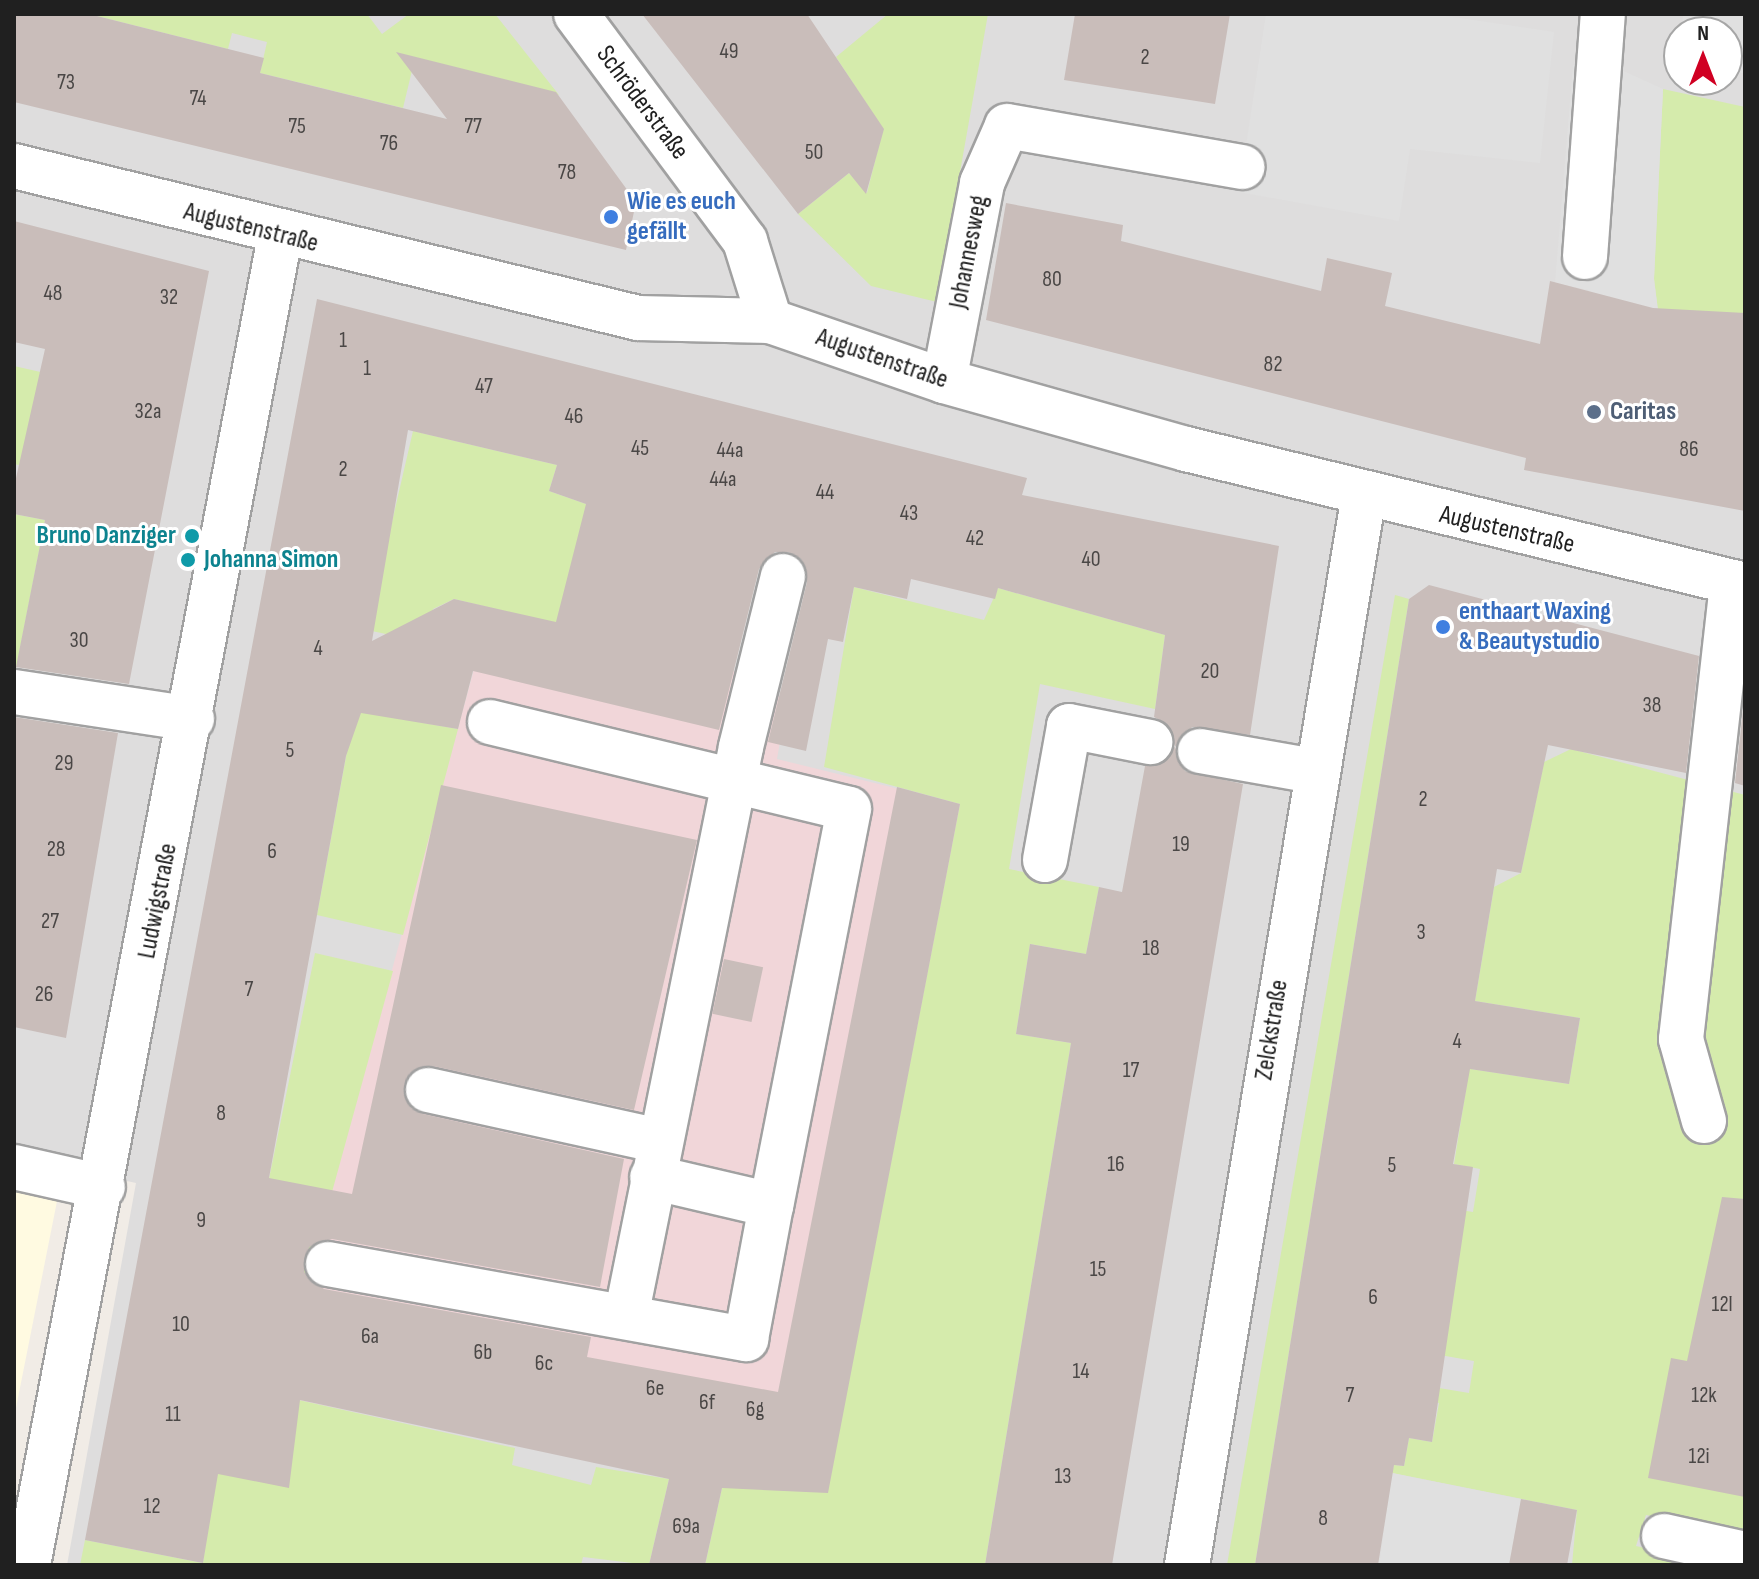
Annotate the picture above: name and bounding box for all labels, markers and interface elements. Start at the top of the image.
north arrow [1663,16,1743,96]
text: N [1697,20,1709,47]
house number: 49 [720,39,738,65]
street label: Schröderstraße [589,40,695,166]
house number: 2 [1140,45,1150,71]
house number: 73 [57,70,75,96]
house number: 74 [190,86,206,112]
house number: 75 [288,114,306,140]
house number: 77 [464,114,482,140]
house number: 76 [380,131,398,157]
house number: 50 [805,140,823,166]
house number: 78 [558,160,576,186]
place label: Wie es euch gefällt [627,186,736,248]
street label: Johannesweg [943,193,995,311]
street label: Augustenstraße [180,196,322,260]
marker: Wie es euch gefällt [602,208,620,226]
house number: 80 [1042,267,1062,293]
house number: 48 [44,281,62,307]
house number: 32 [160,285,178,311]
street label: Augustenstraße [812,322,952,396]
house number: 1 [339,328,347,354]
house number: 82 [1263,352,1283,378]
house number: 1 [363,356,371,382]
house number: 47 [475,374,493,400]
place label: Caritas [1610,396,1676,428]
house number: 32a [135,399,161,425]
marker: Caritas [1585,403,1603,421]
house number: 46 [565,404,583,430]
house number: 45 [631,436,649,462]
house number: 86 [1679,437,1699,463]
house number: 44a [717,438,743,464]
house number: 2 [338,457,348,483]
house number: 44a [710,467,736,493]
house number: 44 [816,480,834,506]
street label: Augustenstraße [1436,499,1578,561]
house number: 43 [900,501,918,527]
place label: Bruno Danziger [36,520,176,552]
house number: 42 [966,526,984,552]
marker: Bruno Danziger [183,527,201,545]
place label: Johanna Simon [204,544,338,576]
house number: 40 [1081,547,1101,573]
marker: Johanna Simon [179,551,197,569]
place label: enthaart Waxing & Beautystudio [1459,596,1611,658]
marker: enthaart Waxing & Beautystudio [1434,618,1452,636]
house number: 30 [69,628,89,654]
house number: 4 [313,636,323,662]
house number: 20 [1201,659,1219,685]
house number: 38 [1643,693,1661,719]
house number: 5 [286,738,294,764]
house number: 29 [55,751,73,777]
house number: 2 [1418,787,1428,813]
house number: 19 [1172,832,1190,858]
house number: 28 [47,837,65,863]
house number: 6 [267,839,277,865]
street label: Ludwigstraße [132,841,184,961]
house number: 27 [41,909,59,935]
house number: 3 [1416,920,1426,946]
house number: 18 [1142,936,1160,962]
house number: 7 [245,977,253,1003]
street label: Zelckstraße [1249,978,1295,1082]
house number: 26 [35,982,53,1008]
house number: 4 [1452,1029,1462,1055]
house number: 17 [1123,1058,1139,1084]
house number: 8 [216,1101,226,1127]
house number: 16 [1107,1152,1125,1178]
house number: 5 [1388,1153,1396,1179]
house number: 9 [196,1208,206,1234]
house number: 15 [1090,1257,1106,1283]
house number: 6 [1368,1285,1378,1311]
house number: 12l [1711,1292,1733,1318]
house number: 10 [172,1312,190,1338]
house number: 6a [361,1324,379,1350]
house number: 6b [474,1340,492,1366]
house number: 6c [535,1351,553,1377]
house number: 14 [1073,1359,1089,1385]
house number: 6e [646,1376,664,1402]
house number: 7 [1346,1383,1354,1409]
house number: 12k [1691,1383,1717,1409]
house number: 6f [699,1390,715,1416]
house number: 6g [746,1397,764,1423]
house number: 11 [165,1402,181,1428]
house number: 12i [1688,1444,1710,1470]
house number: 13 [1055,1464,1071,1490]
house number: 12 [143,1494,161,1520]
house number: 8 [1318,1506,1328,1532]
house number: 69a [672,1514,700,1540]

